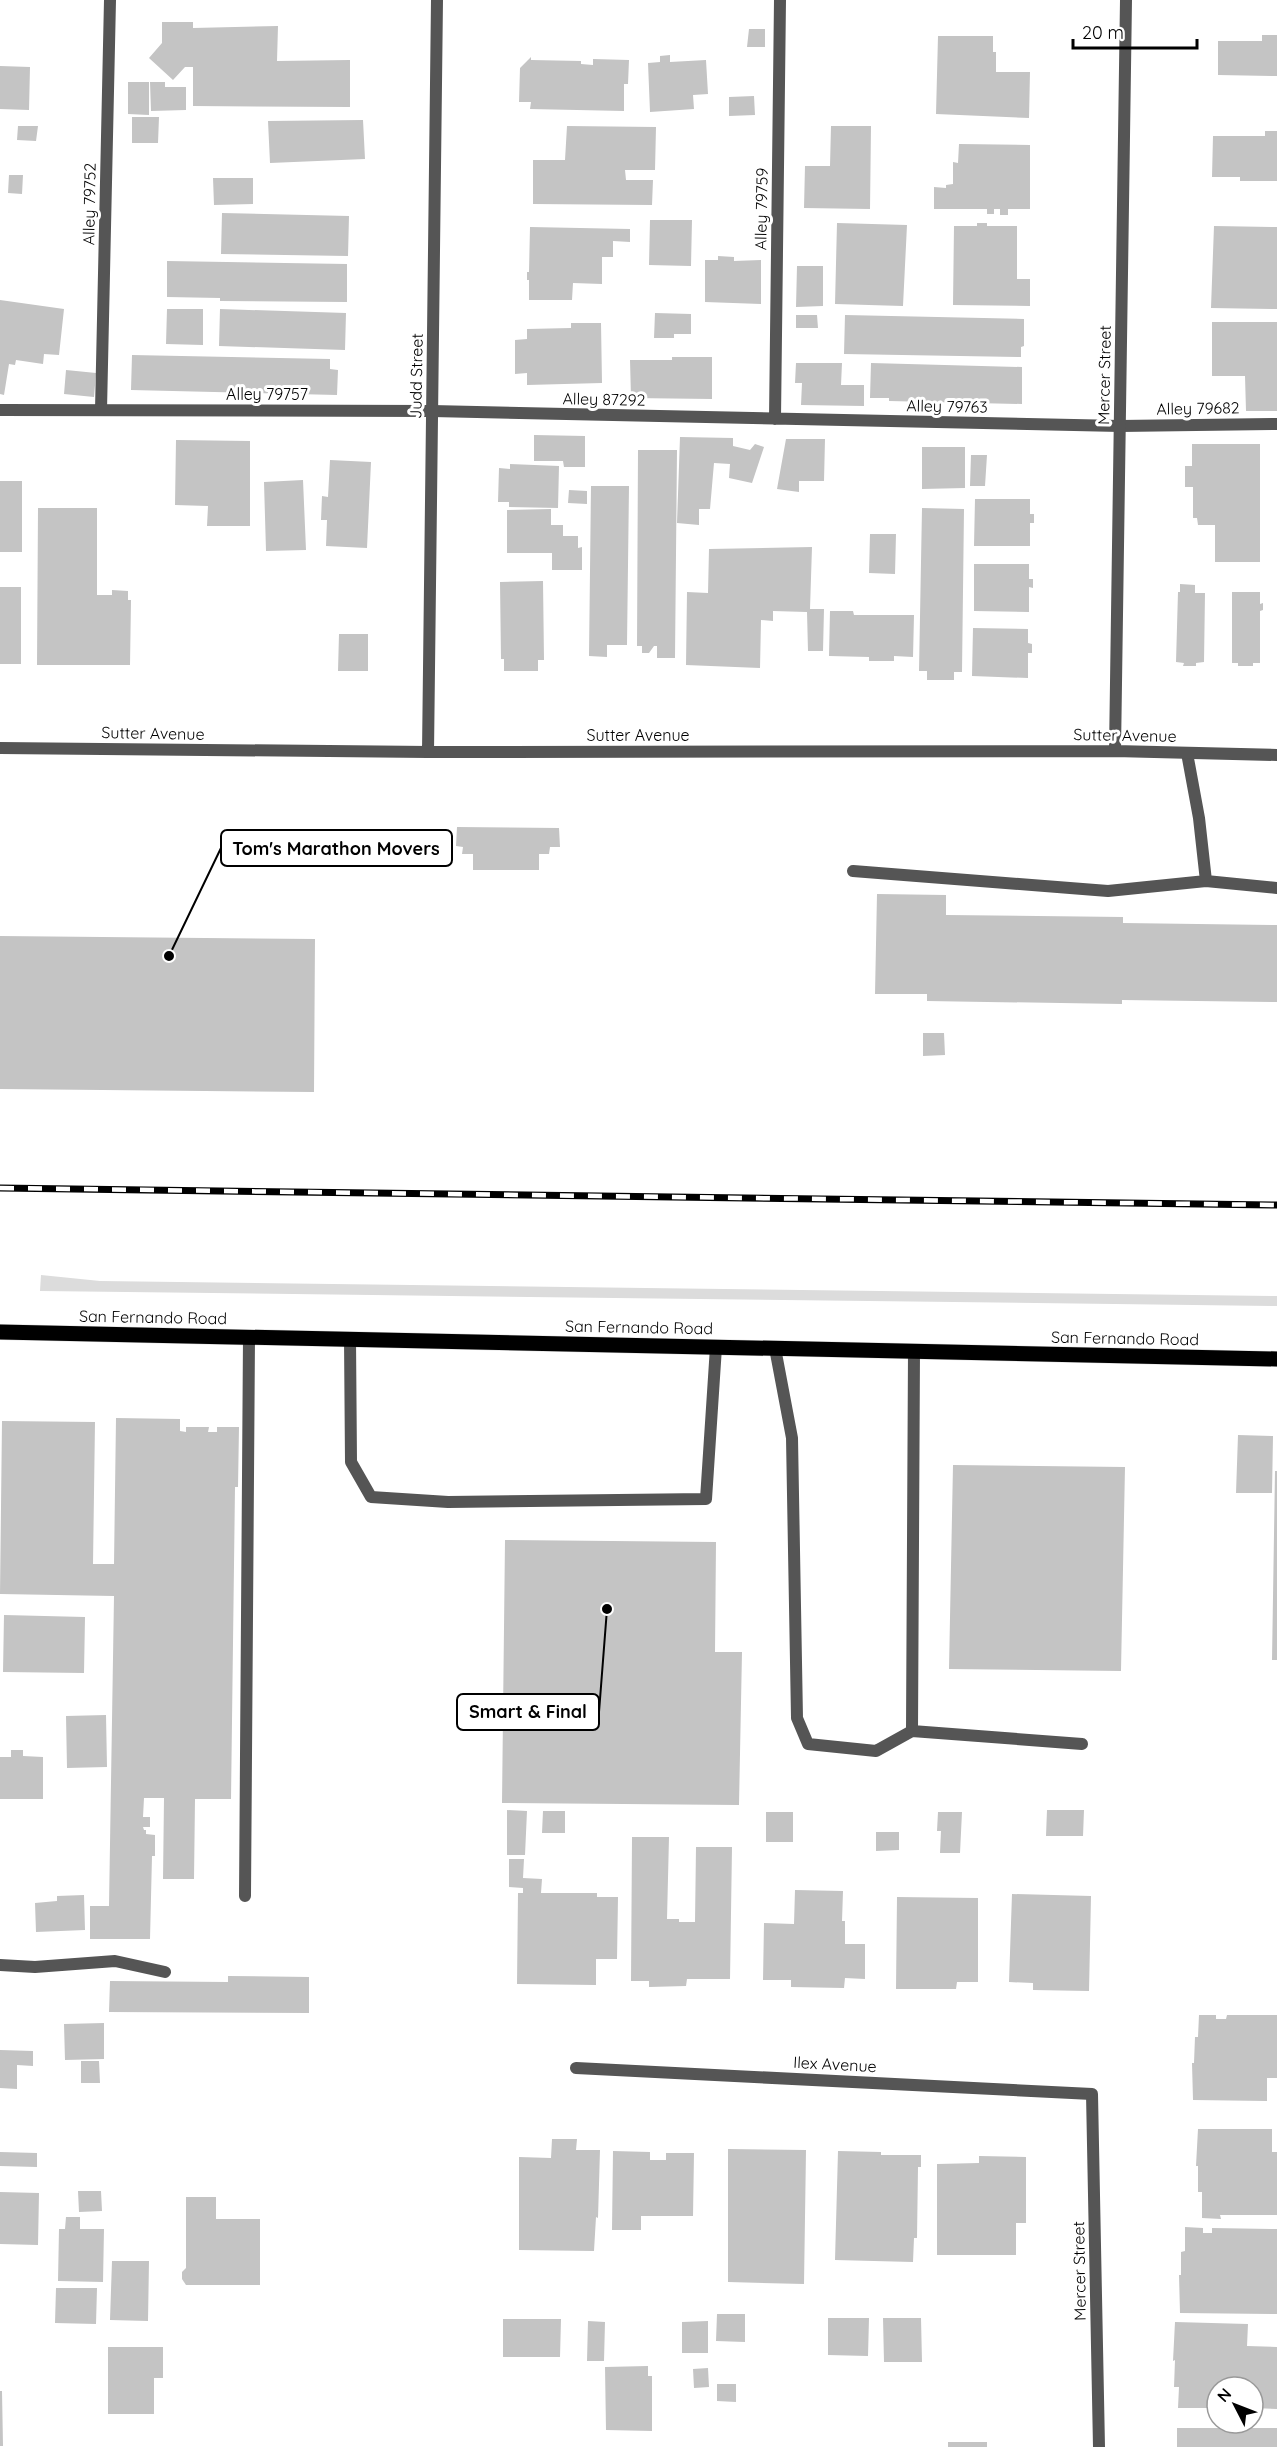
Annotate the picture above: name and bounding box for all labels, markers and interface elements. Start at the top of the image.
scale bar [1073,12,1198,50]
text: 20 m [1082,21,1124,44]
street label: Alley 79752 [78,162,100,245]
street label: Alley 79759 [750,168,772,250]
street label: Mercer Street [1093,325,1115,425]
street label: Judd Street [405,333,427,419]
street label: Alley 79757 [226,384,308,404]
street label: Alley 87292 [562,388,646,410]
street label: Alley 79763 [906,395,988,417]
street label: Alley 79682 [1156,397,1240,419]
street label: Sutter Avenue [101,722,205,744]
street label: Sutter Avenue [1073,724,1177,746]
street label: Sutter Avenue [586,725,690,745]
callout: Tom's Marathon Movers [221,830,452,866]
text: Tom's Marathon Movers [232,837,440,860]
street label: San Fernando Road [79,1306,227,1328]
street label: San Fernando Road [565,1316,713,1338]
street label: San Fernando Road [1051,1327,1199,1349]
callout: Smart & Final [457,1694,599,1730]
text: Smart & Final [469,1700,587,1723]
street label: Ilex Avenue [793,2052,877,2076]
street label: Mercer Street [1068,2221,1090,2321]
north arrow [1205,2375,1265,2435]
text: N [1212,2384,1235,2406]

